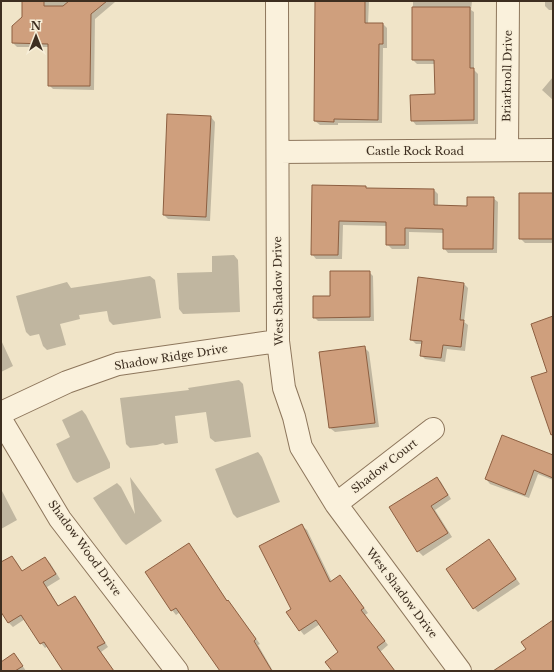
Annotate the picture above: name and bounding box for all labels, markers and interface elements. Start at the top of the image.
north arrow [16,16,56,56]
text: N [31,19,42,33]
street label: Briarknoll Drive [499,30,515,122]
street label: Castle Rock Road [366,144,464,158]
street label: West Shadow Drive [270,236,286,347]
street label: Shadow Ridge Drive [113,341,229,373]
street label: Shadow Court [348,435,421,496]
street label: Shadow Wood Drive [45,497,125,599]
street label: West Shadow Drive [363,544,441,641]

